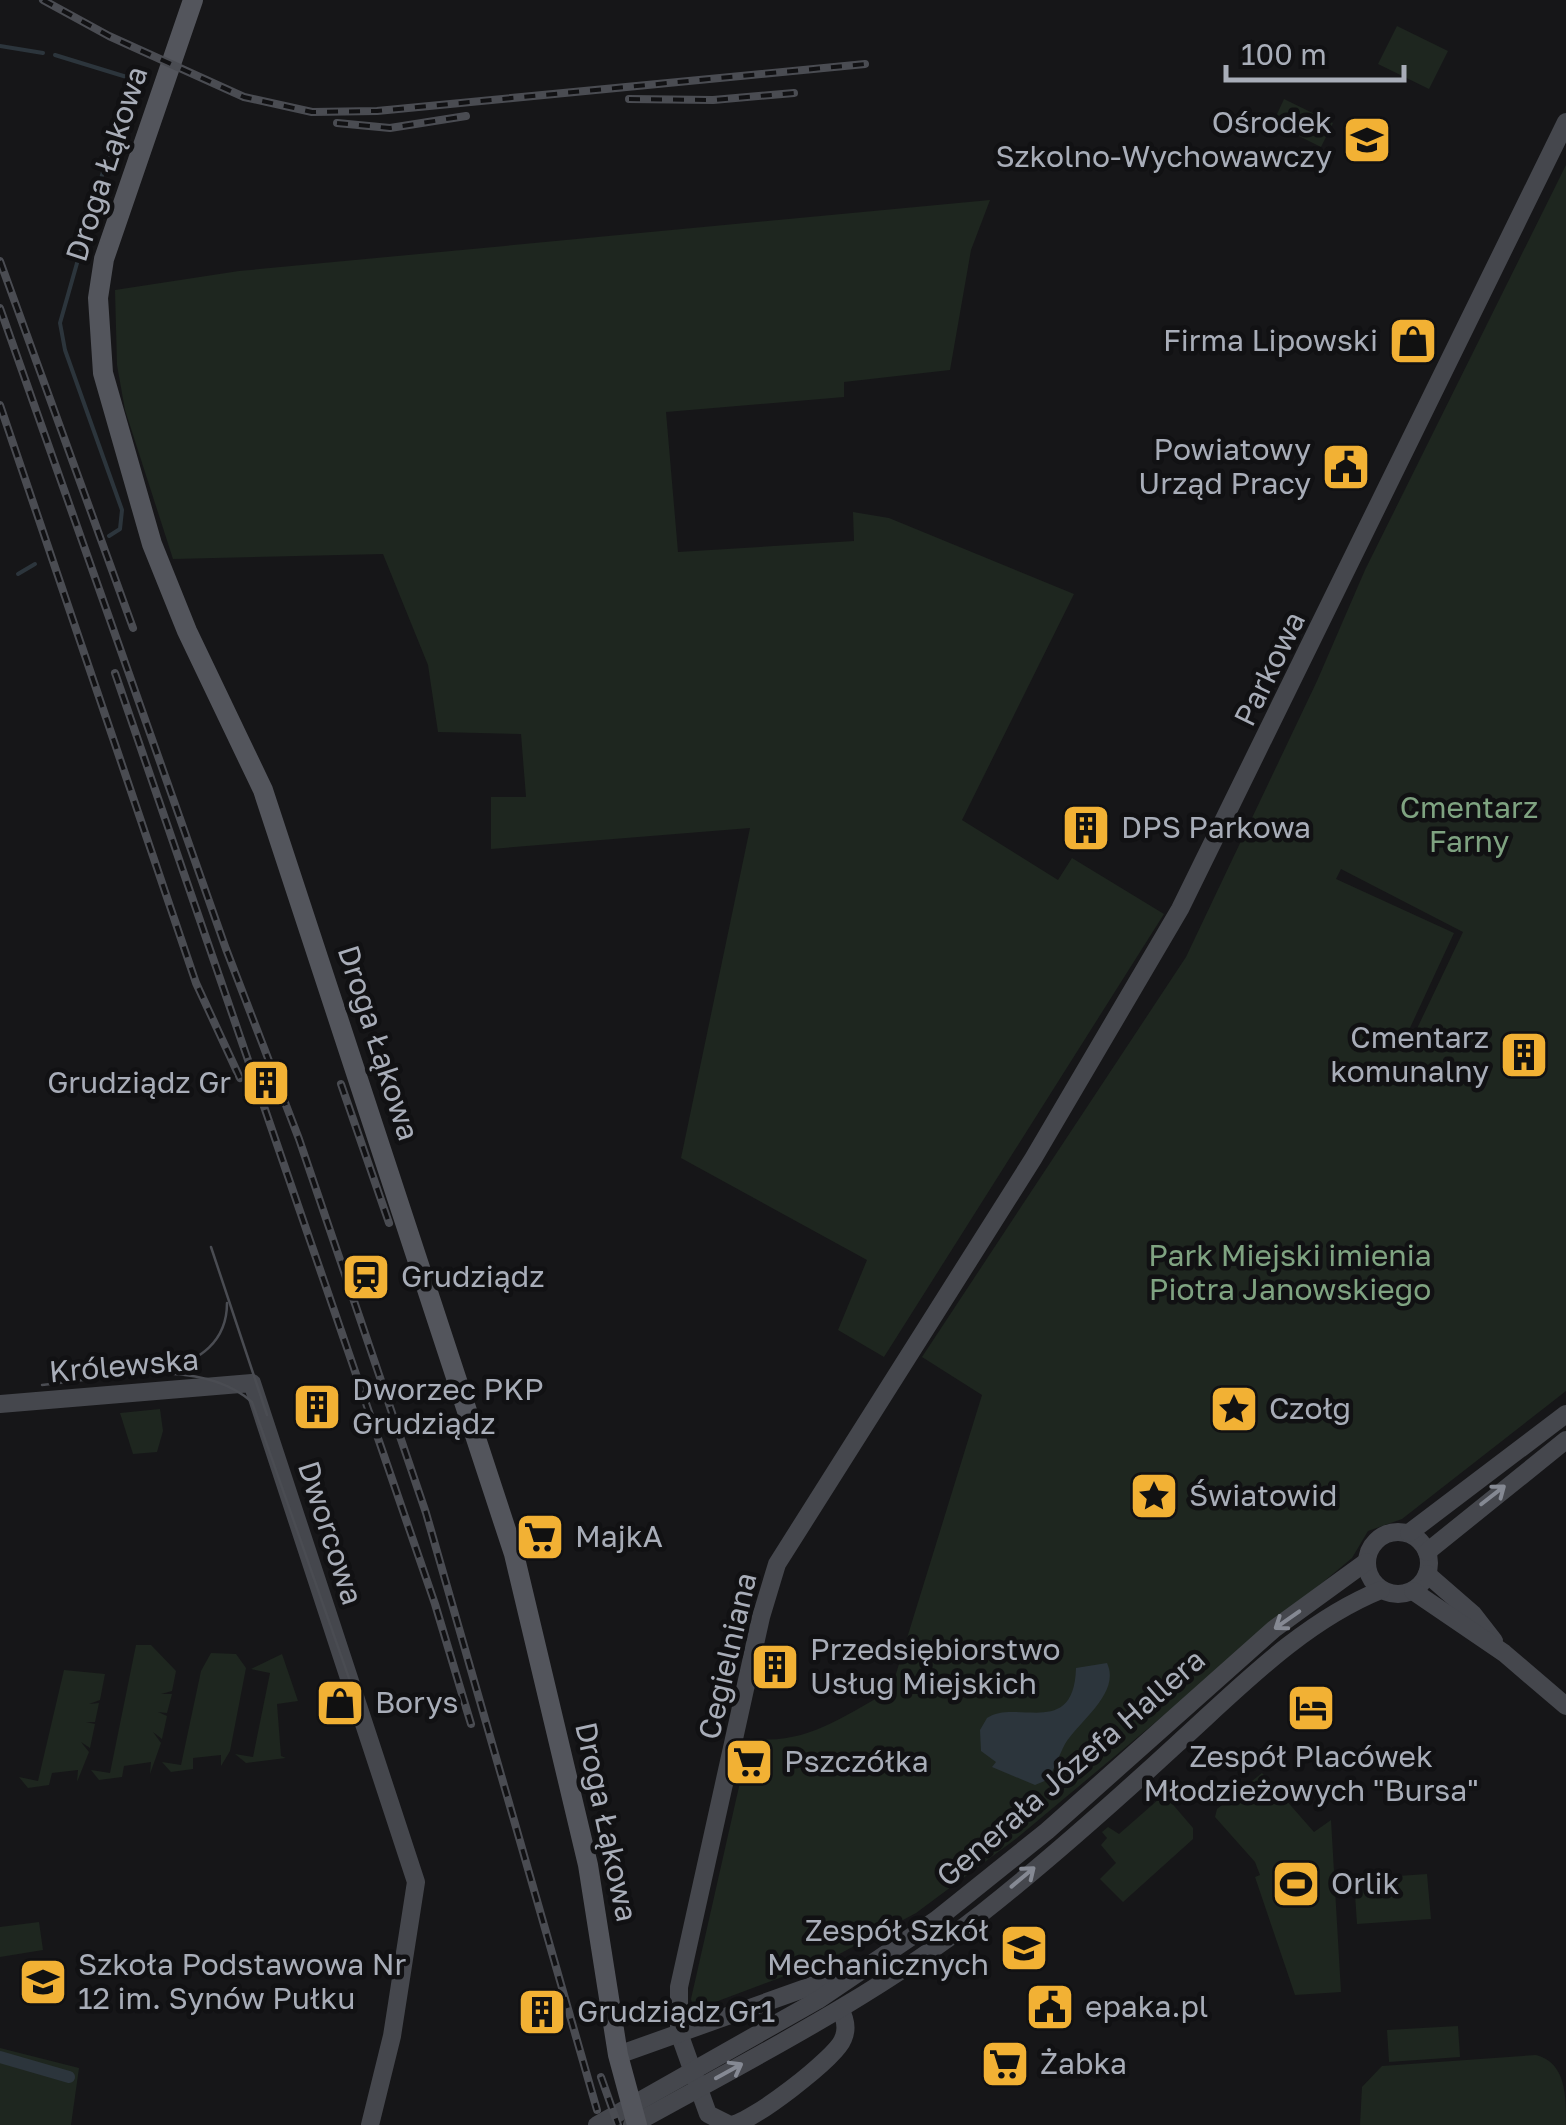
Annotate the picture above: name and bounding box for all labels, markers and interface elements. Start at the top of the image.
scale bar [1226,20,1404,82]
text: 100 m [1241,36,1327,72]
street label: Droga Łąkowa [58,62,155,266]
place label: Ośrodek Szkolno-Wychowawczy [995,104,1332,174]
school or university icon: Ośrodek Szkolno-Wychowawczy [1341,114,1393,166]
shop icon: Firma Lipowski [1387,315,1439,367]
place label: Firma Lipowski [1163,322,1378,358]
place label: Powiatowy Urząd Pracy [1138,431,1311,501]
public building icon: Powiatowy Urząd Pracy [1320,441,1372,493]
street label: Parkowa [1226,606,1312,732]
park label: Cmentarz Farny [1400,789,1538,859]
building icon: DPS Parkowa [1060,802,1112,854]
place label: DPS Parkowa [1121,809,1311,845]
street label: Droga Łąkowa [330,941,427,1145]
place label: Cmentarz komunalny [1330,1019,1489,1089]
building icon: Cmentarz komunalny [1498,1029,1550,1081]
building icon: Grudziądz Gr [240,1057,292,1109]
place label: Grudziądz Gr [47,1064,231,1100]
park label: Park Miejski imienia Piotra Janowskiego [1148,1237,1432,1307]
station icon: Grudziądz [340,1251,392,1303]
place label: Grudziądz [401,1258,545,1294]
street label: Królewska [47,1341,200,1389]
place label: Dworzec PKP Grudziądz [352,1371,544,1441]
building icon: Dworzec PKP Grudziądz [291,1381,343,1433]
place icon: Czołg [1208,1383,1260,1435]
place label: Czołg [1269,1390,1351,1426]
street label: Dworcowa [291,1456,371,1609]
place icon: Światowid [1128,1470,1180,1522]
place label: Światowid [1189,1477,1337,1513]
one-way arrow [1479,1485,1506,1506]
supermarket icon: MajkA [514,1511,566,1563]
place label: MajkA [575,1518,663,1554]
street label: Cegielniana [690,1569,764,1743]
one-way arrow [1274,1609,1302,1630]
place label: Przedsiębiorstwo Usług Miejskich [810,1631,1061,1701]
building icon: Przedsiębiorstwo Usług Miejskich [749,1641,801,1693]
street label: Generała Józefa Hallera [929,1641,1212,1894]
shop icon: Borys [314,1677,366,1729]
hotel icon: Zespół Placówek Młodzieżowych "Bursa" [1285,1682,1337,1734]
place label: Borys [375,1684,458,1720]
street label: Droga Łąkowa [568,1719,646,1925]
supermarket icon: Pszczółka [723,1736,775,1788]
place label: Zespół Placówek Młodzieżowych "Bursa" [1143,1738,1479,1808]
place label: Pszczółka [784,1743,929,1779]
sports icon: Orlik [1270,1858,1322,1910]
place label: Orlik [1331,1865,1400,1901]
one-way arrow [1010,1867,1036,1889]
place label: Zespół Szkół Mechanicznych [767,1912,989,1982]
school or university icon: Zespół Szkół Mechanicznych [998,1922,1050,1974]
place label: Szkoła Podstawowa Nr 12 im. Synów Pułku [78,1946,406,2016]
school or university icon: Szkoła Podstawowa Nr 12 im. Synów Pułku [17,1956,69,2008]
public building icon: epaka.pl [1024,1981,1076,2033]
building icon: Grudziądz Gr1 [516,1986,568,2038]
place label: epaka.pl [1085,1988,1208,2024]
place label: Grudziądz Gr1 [577,1993,775,2029]
supermarket icon: Żabka [979,2038,1031,2090]
place label: Żabka [1040,2045,1127,2081]
one-way arrow [714,2061,744,2081]

